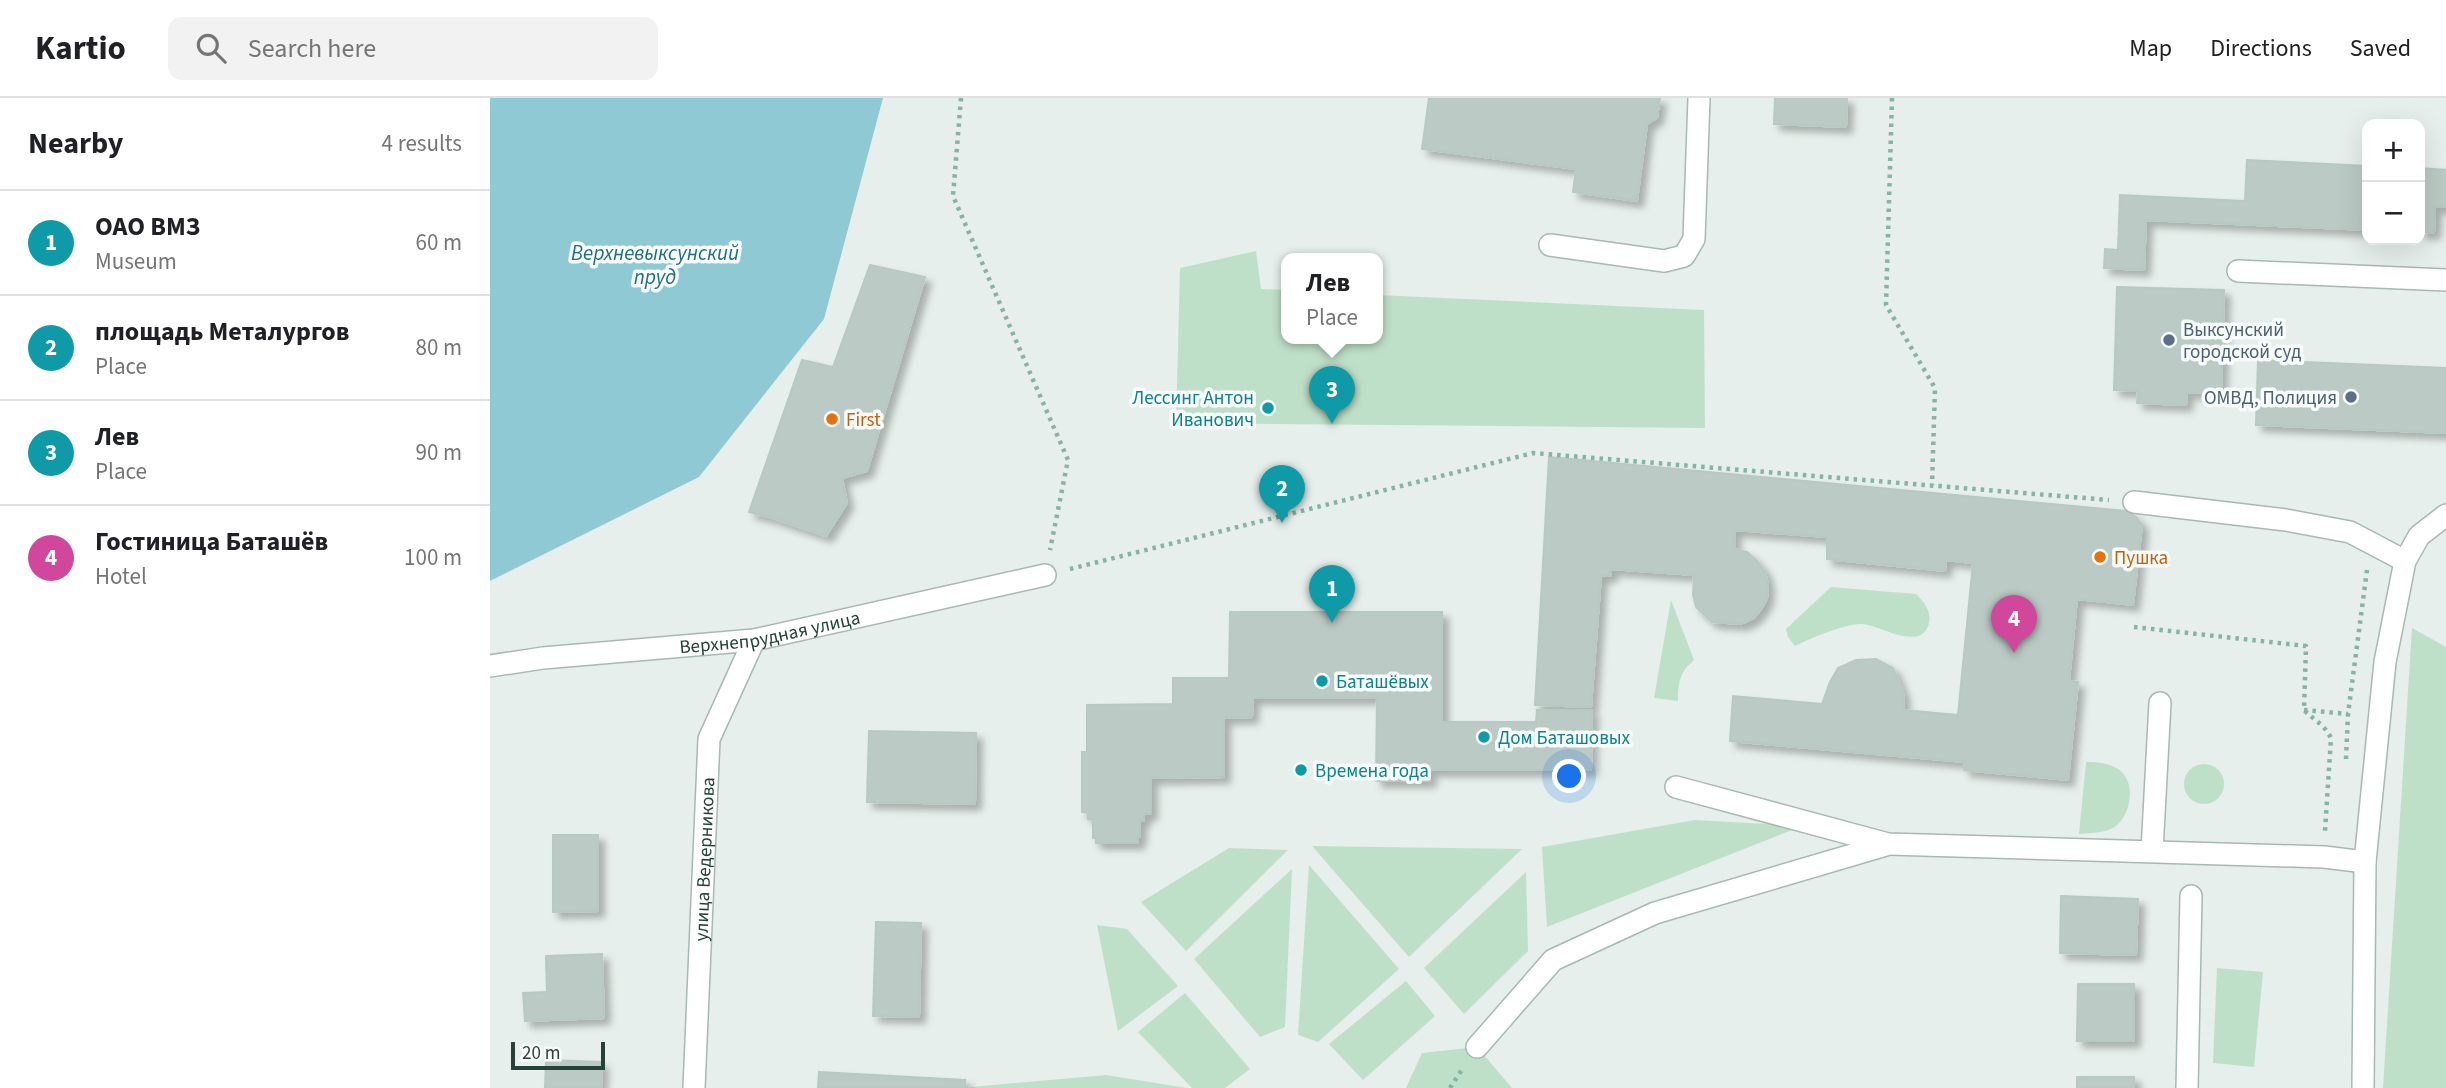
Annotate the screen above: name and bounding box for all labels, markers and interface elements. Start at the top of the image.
search box [168,17,658,80]
text: Kartio [35,25,126,72]
icon: search [192,29,230,67]
text: Search here [248,30,376,67]
text: Map [2129,31,2172,66]
text: Directions [2210,31,2312,66]
text: Saved [2350,31,2411,66]
map controls [2362,119,2425,245]
button: + [2362,119,2425,182]
text: Nearby [28,122,123,165]
text: 4 results [382,127,462,160]
button: − [2362,182,2425,245]
text: ОАО ВМЗ [95,208,200,245]
text: 1 [45,226,57,259]
text: 60 m [415,226,462,259]
water label: Верхневыксунский пруд [571,238,739,292]
text: Museum [95,245,177,278]
popup [1281,253,1383,344]
text: Лев [1306,264,1350,301]
text: Place [1306,301,1358,334]
text: площадь Металургов [95,313,349,350]
place label: Выксунский городской суд [2183,317,2301,366]
text: 2 [45,331,57,364]
text: 80 m [415,331,462,364]
marker: Выксунский городской суд [2161,332,2177,348]
text: Place [95,350,147,383]
pin: 3 [1309,366,1355,424]
place label: Лессинг Антон Иванович [1132,385,1254,434]
place label: ОМВД, Полиция [2204,385,2337,412]
marker: ОМВД, Полиция [2343,389,2359,405]
marker: Лессинг Антон Иванович [1260,400,1276,416]
place label: First [846,407,881,434]
marker: First [824,411,840,427]
text: Лев [95,418,139,455]
text: 3 [45,436,57,469]
text: 90 m [415,436,462,469]
text: Place [95,455,147,488]
pin: 2 [1259,465,1305,523]
text: Гостиница Баташёв [95,523,328,560]
text: 4 [45,541,57,574]
text: 100 m [404,541,462,574]
place label: Пушка [2114,545,2168,572]
marker: Пушка [2092,549,2108,565]
text: Hotel [95,560,147,593]
pin: 1 [1309,565,1355,623]
pin: 4 [1991,595,2037,653]
street label: Верхнепрудная улица [678,605,863,661]
place label: Баташёвых [1336,669,1429,696]
marker: Баташёвых [1314,673,1330,689]
place label: Дом Баташовых [1498,725,1631,752]
marker: Дом Баташовых [1476,729,1492,745]
place label: Времена года [1315,758,1429,785]
your location [1552,759,1586,793]
marker: Времена года [1293,762,1309,778]
street label: улица Ведерникова [688,777,722,942]
scale bar [511,1039,606,1071]
text: 20 m [522,1040,560,1067]

